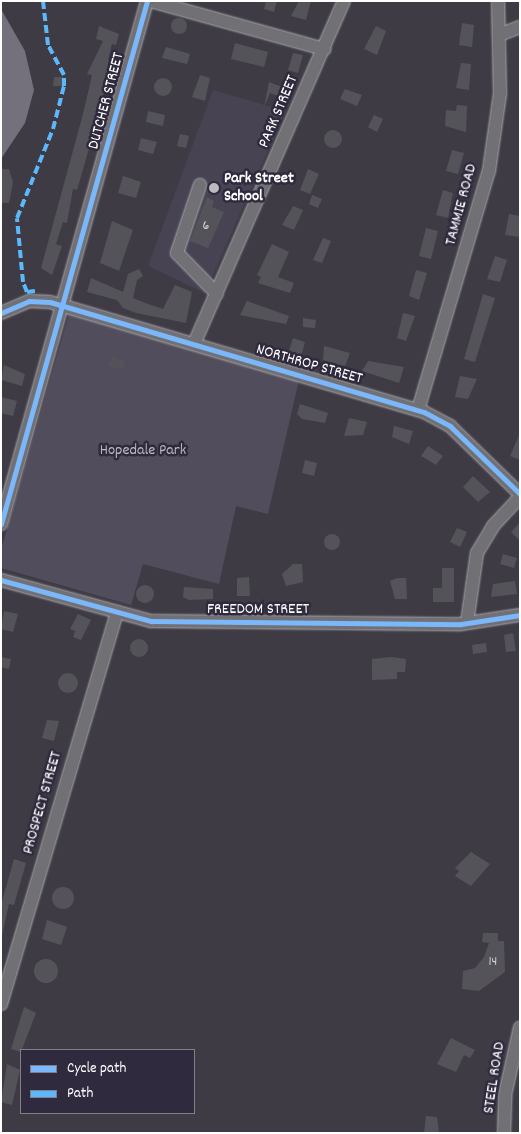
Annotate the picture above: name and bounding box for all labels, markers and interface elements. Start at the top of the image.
street label: DUTCHER STREET [85,51,129,151]
street label: PARK STREET [255,73,303,151]
street label: TAMMIE ROAD [442,162,482,248]
place label: Park Street School [224,169,294,207]
marker: Park Street School [208,182,220,194]
house number: 6 [203,218,209,234]
street label: NORTHROP STREET [254,341,364,389]
park label: Hopedale Park [100,441,186,461]
street label: FREEDOM STREET [207,600,309,620]
street label: PROSPECT STREET [19,749,67,857]
house number: 14 [489,954,497,970]
street label: STEEL ROAD [480,1041,510,1115]
legend [20,1049,195,1114]
text: Cycle path [67,1058,126,1080]
text: Path [67,1083,93,1105]

